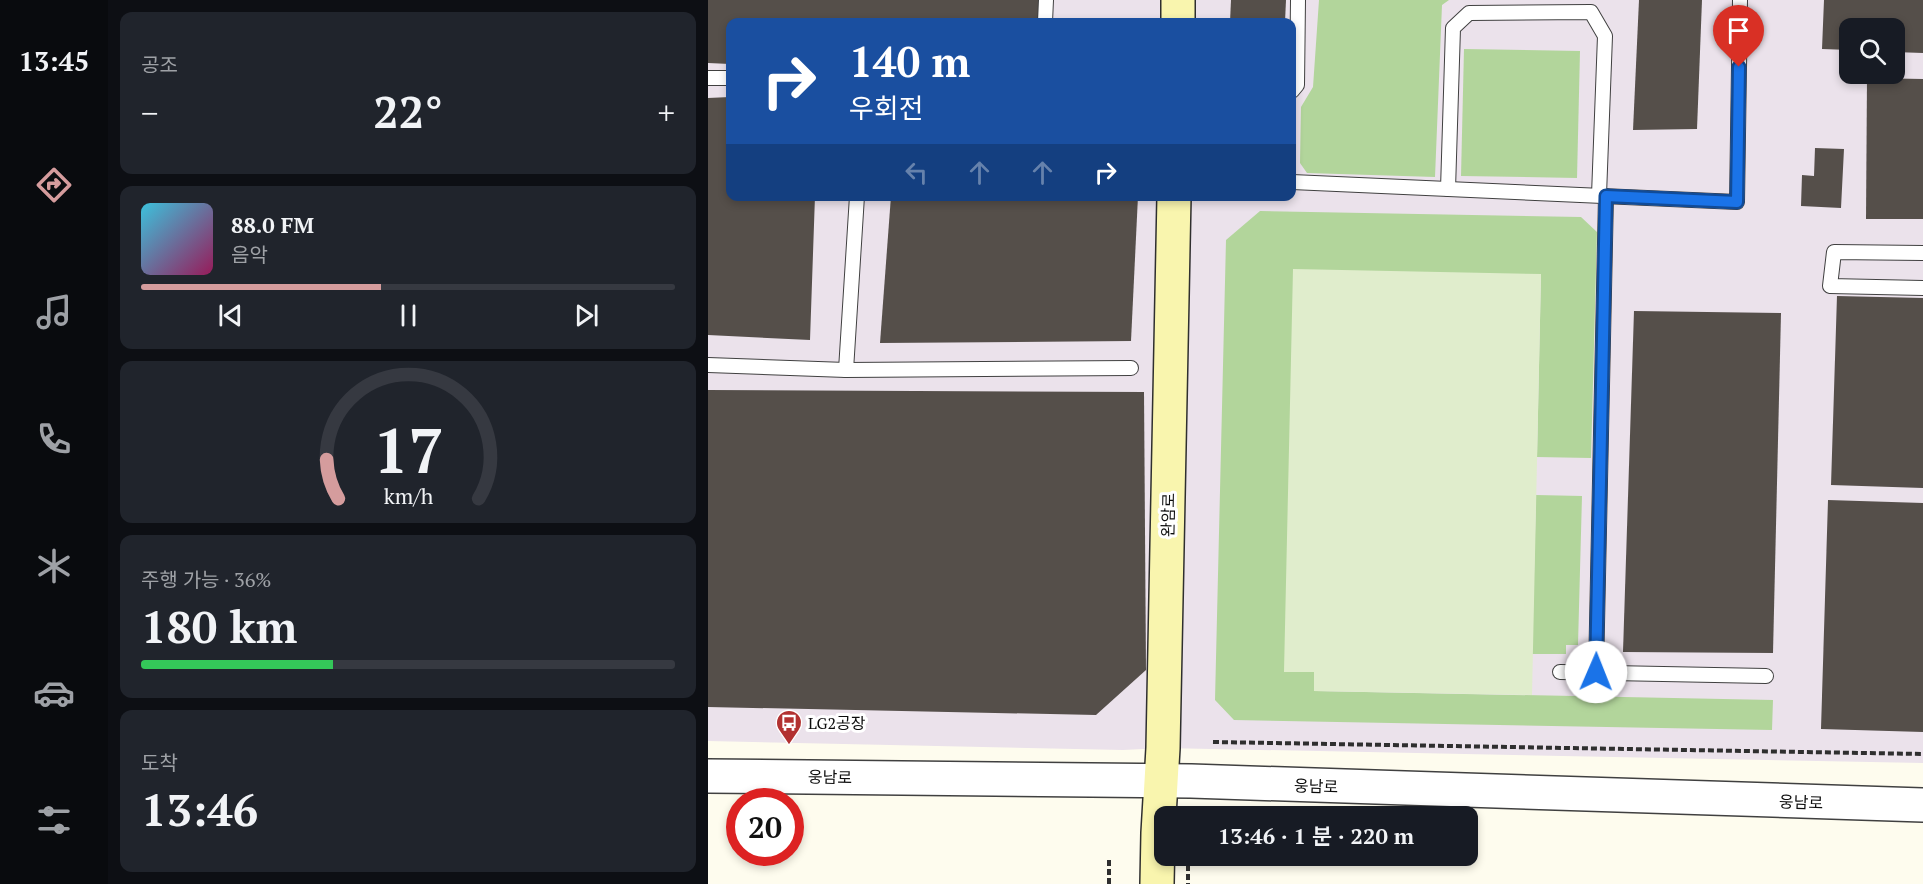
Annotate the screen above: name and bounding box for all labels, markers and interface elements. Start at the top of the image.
pin [1713,5,1764,67]
icon: arrive [1722,14,1755,47]
map controls [1839,18,1905,84]
button: search [1839,18,1905,84]
text: 140 m [849,33,970,89]
icon: right [750,42,828,120]
text: 13:45 [19,43,89,79]
text: 공조 [141,51,178,78]
text: 22° [373,81,443,141]
text: 우회전 [849,90,924,126]
text: − [141,91,159,134]
text: + [657,91,675,134]
icon: left [900,156,933,189]
icon: ahead [963,156,996,189]
icon: ahead [1026,156,1059,189]
icon: right [1089,156,1122,189]
icon: directions [33,164,75,206]
text: 88.0 FM [231,210,314,239]
text: 음악 [231,241,268,268]
icon: music [33,291,75,333]
icon: previous [214,299,247,332]
icon: pause [392,299,425,332]
icon: next [570,299,603,332]
text: 17 [373,408,443,491]
icon: phone [33,418,75,460]
text: km/h [383,482,433,510]
street label: 완암로 [1157,492,1179,537]
icon: climate [33,545,75,587]
text: 주행 가능 · 36% [141,566,271,593]
text: 180 km [141,596,297,656]
position arrow [1564,640,1628,704]
icon: car [33,672,75,714]
bus stop icon: LG2공장 [774,708,804,746]
place label: LG2공장 [808,712,866,734]
text: 도착 [141,749,178,776]
street label: 웅남로 [808,766,853,788]
street label: 웅남로 [1294,774,1339,798]
text: 13:46 [141,779,258,839]
speed limit sign: 20 [726,788,804,866]
street label: 웅남로 [1779,790,1824,814]
icon: filters [33,799,75,841]
text: 13:46 · 1 분 · 220 m [1218,821,1414,850]

